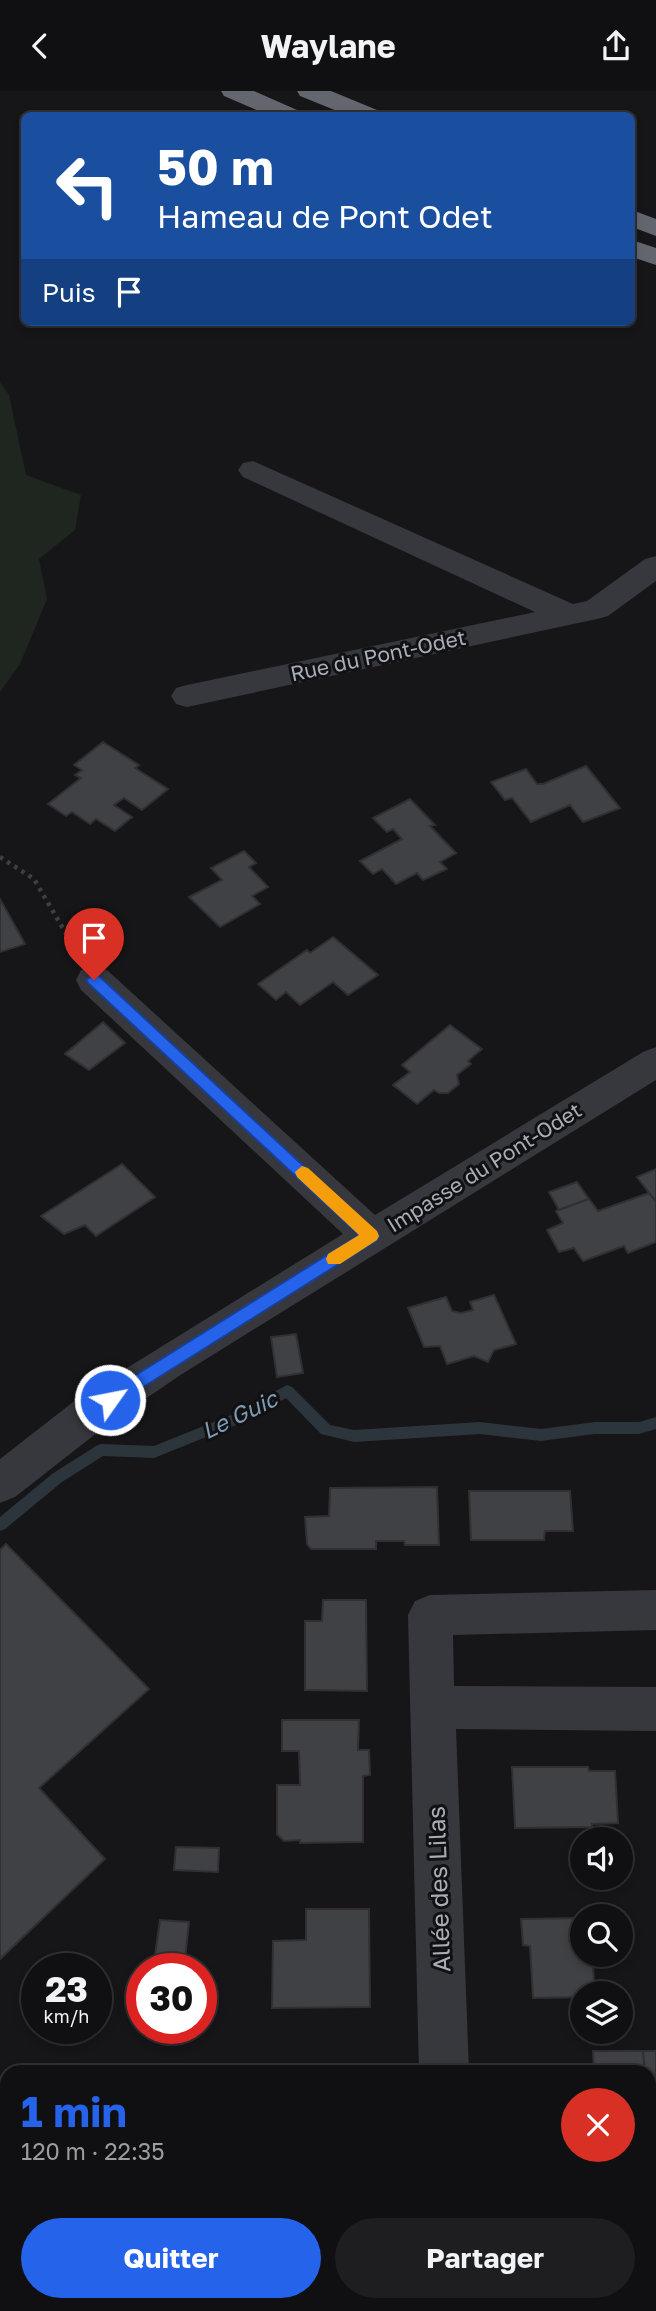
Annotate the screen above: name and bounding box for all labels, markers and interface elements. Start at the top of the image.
icon: back [21,27,59,65]
text: Waylane [260,27,396,65]
icon: share [597,27,635,65]
text: 50 m [157,137,274,196]
icon: left [42,140,133,231]
text: Hameau de Pont Odet [157,197,493,235]
icon: arrive [110,273,148,311]
text: Puis [42,277,96,308]
street label: Rue du Pont-Odet [288,624,468,686]
pin [64,908,124,980]
icon: arrive [75,919,113,957]
street label: Impasse du Pont-Odet [382,1097,586,1237]
position arrow [73,1363,147,1437]
water label: Le Guic [197,1383,283,1444]
street label: Allée des Lilas [421,1806,455,1972]
map controls [570,1827,633,2044]
button: sound [570,1827,633,1890]
button: search [570,1904,633,1967]
speed limit sign: 30 [126,1953,217,2044]
text: 23 [45,1968,88,2010]
button: layers [570,1981,633,2044]
text: km/h [44,2005,89,2027]
text: 1 min [21,2086,127,2136]
button: close [561,2088,635,2162]
text: 120 m · 22:35 [21,2137,165,2165]
button: Quitter [21,2218,321,2298]
button: Partager [335,2218,635,2298]

